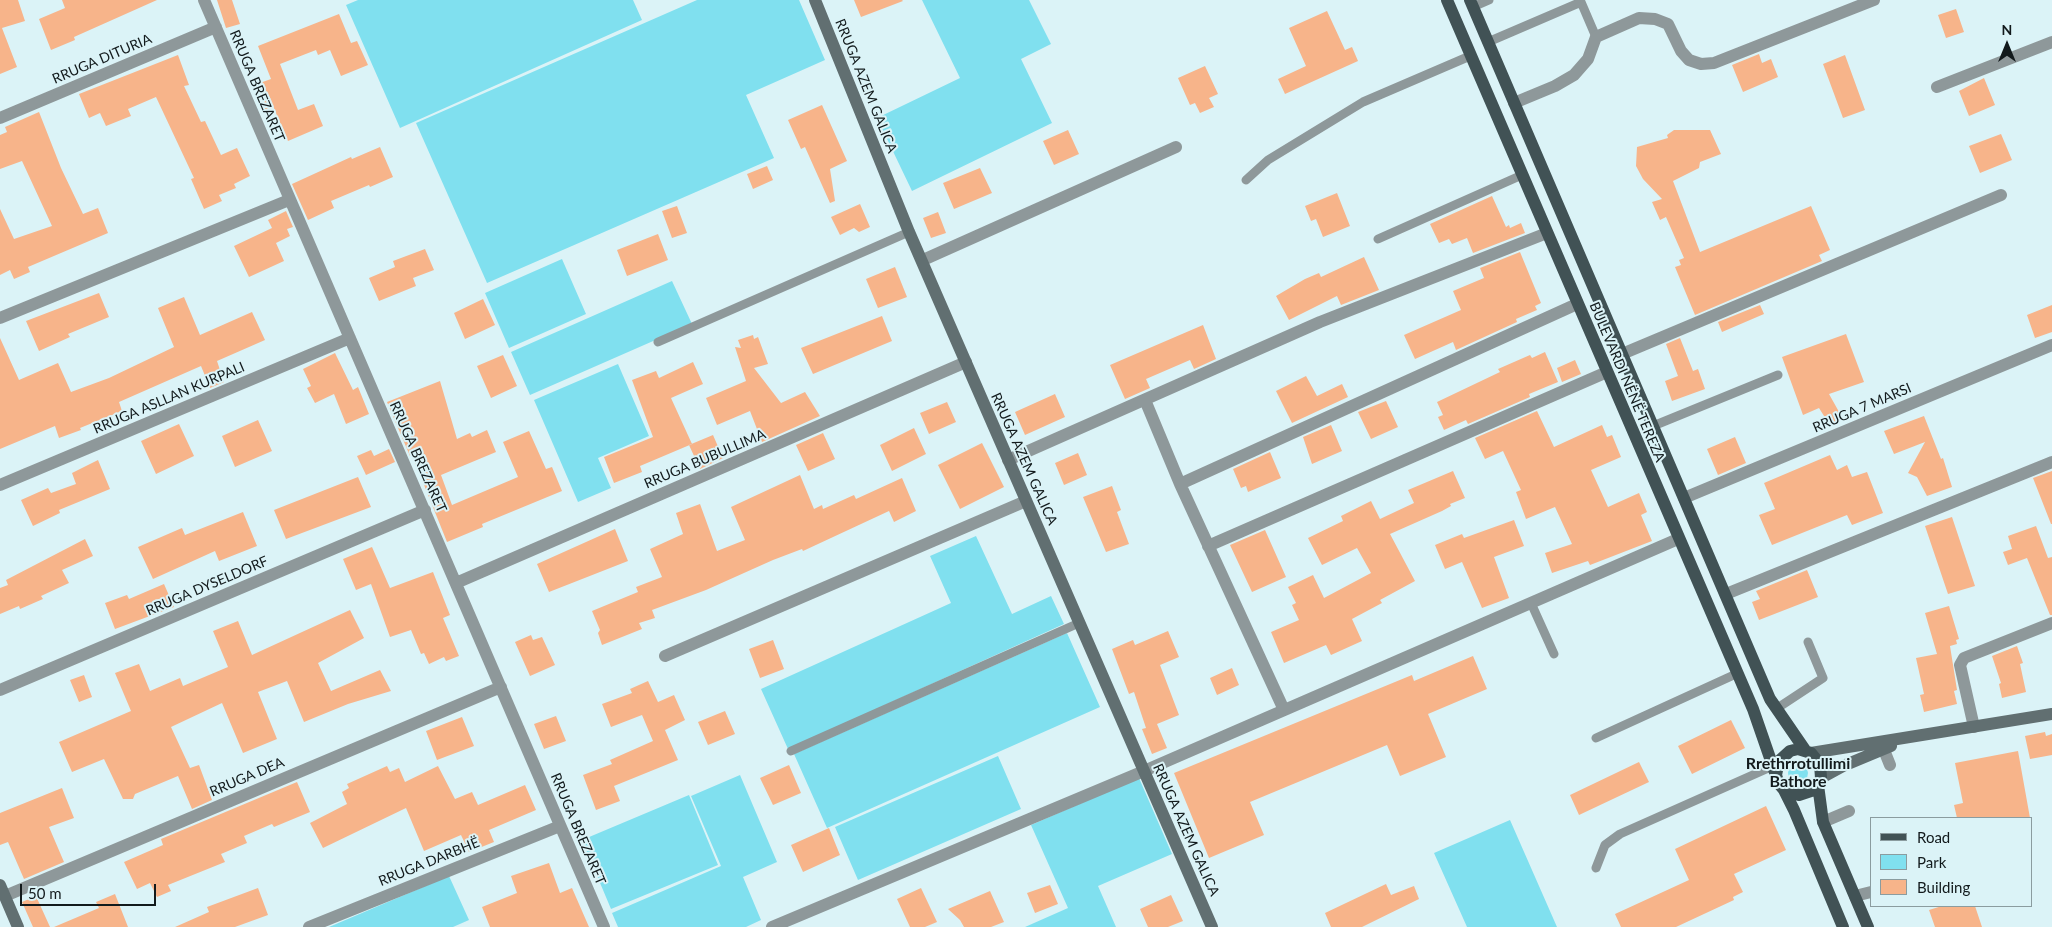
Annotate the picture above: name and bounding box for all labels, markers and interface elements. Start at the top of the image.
street label: RRUGA AZEM GALICA [831,17,901,155]
north arrow [1982,20,2032,70]
text: N [2002,21,2012,38]
street label: RRUGA BREZARET [226,28,288,144]
street label: RRUGA DITURIA [50,31,154,87]
street label: BULEVARDI NËNË TEREZA [1586,300,1668,464]
street label: RRUGA ASLLAN KURPALI [91,358,247,438]
street label: RRUGA 7 MARSI [1810,380,1914,436]
street label: RRUGA AZEM GALICA [987,390,1061,528]
street label: RRUGA BREZARET [386,399,450,515]
street label: RRUGA BUBULLIMA [642,426,768,492]
street label: RRUGA DYSELDORF [143,553,271,619]
street label: RRUGA DEA [207,754,287,800]
district label: Rrethrrotullimi Bathore [1746,754,1850,792]
street label: RRUGA AZEM GALICA [1149,761,1223,899]
street label: RRUGA BREZARET [547,771,609,887]
legend [1870,817,2032,907]
text: Road [1917,828,1950,846]
street label: RRUGA DARBHË [376,834,482,890]
text: Park [1917,853,1946,871]
scale bar [22,874,159,906]
text: Building [1917,878,1970,896]
text: 50 m [28,884,62,902]

